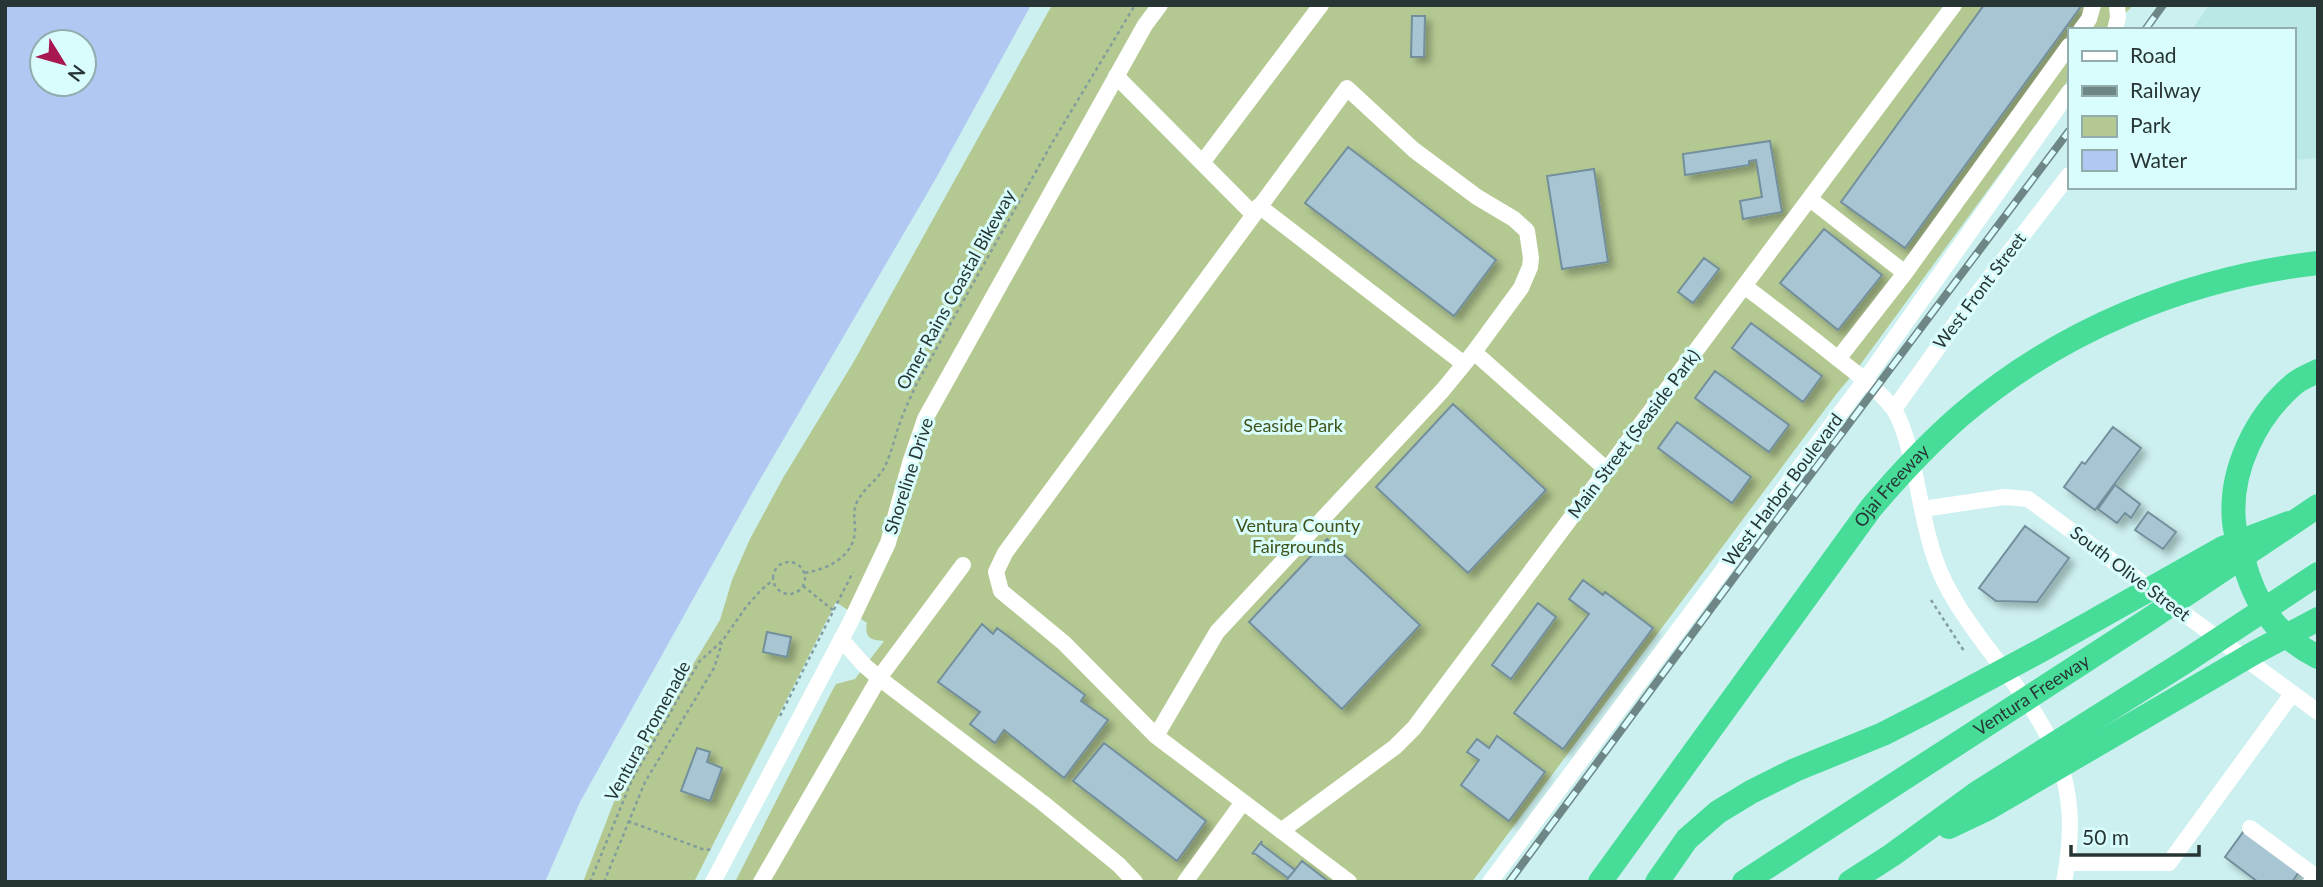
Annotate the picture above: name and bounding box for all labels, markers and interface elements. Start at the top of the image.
north arrow [28,28,98,98]
legend [2068,28,2295,189]
text: Road [2130,42,2177,67]
text: N [63,61,91,86]
text: Railway [2130,77,2201,102]
text: Park [2130,112,2171,137]
text: Water [2130,147,2187,172]
street label: Omer Rains Coastal Bikeway [891,185,1020,393]
street label: West Front Street [1928,227,2030,353]
street label: Main Street (Seaside Park) [1563,345,1704,522]
street label: West Harbor Boulevard [1718,409,1847,570]
park label: Seaside Park [1243,414,1344,436]
street label: Shoreline Drive [879,415,937,537]
street label: Ojai Freeway [1849,439,1934,531]
park label: Ventura County Fairgrounds [1236,514,1361,557]
street label: South Olive Street [2066,521,2195,626]
street label: Ventura Freeway [1969,649,2094,740]
street label: Ventura Promenade [600,657,695,804]
scale bar [2071,814,2199,858]
text: 50 m [2082,824,2129,849]

